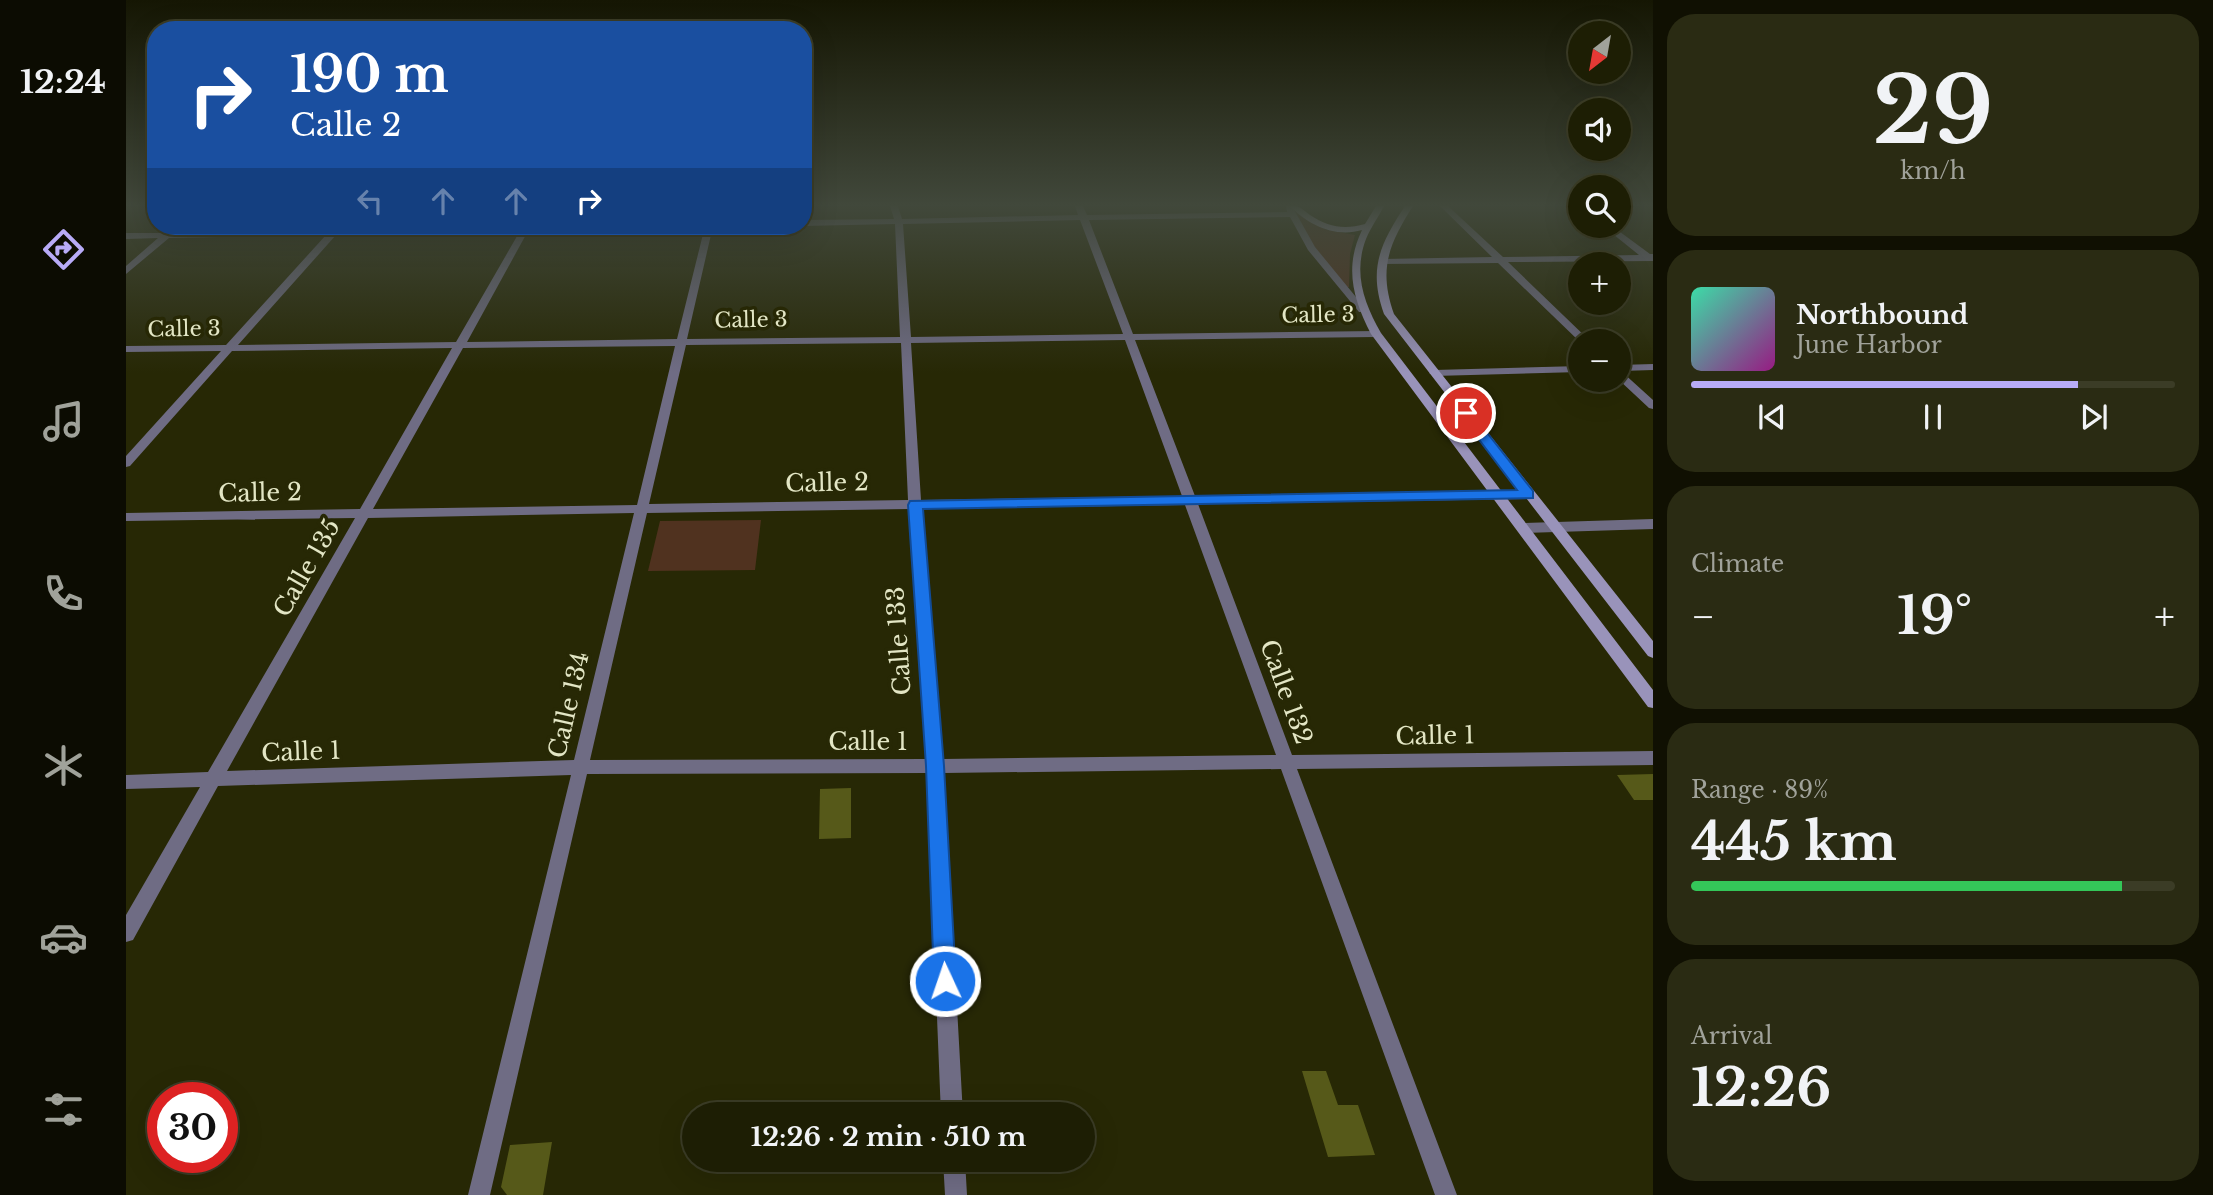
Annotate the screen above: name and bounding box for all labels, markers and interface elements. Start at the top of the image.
north arrow [1568,21,1631,84]
map controls [1568,21,1631,392]
text: 190 m [290,44,449,105]
icon: right [175,49,266,140]
text: 29 [1873,55,1993,168]
text: 12:24 [20,62,106,102]
button: sound [1568,98,1631,161]
text: Calle 2 [290,105,401,145]
text: km/h [1900,157,1966,185]
button: search [1568,175,1631,238]
icon: left [351,182,389,220]
icon: ahead [424,182,462,220]
icon: ahead [497,182,535,220]
icon: right [570,182,608,220]
icon: directions [39,225,88,274]
button: + [1568,252,1631,315]
text: Northbound [1796,299,1968,331]
street label: Calle 3 [1281,301,1355,329]
street label: Calle 3 [714,306,788,334]
street label: Calle 3 [147,315,221,343]
button: − [1568,329,1631,392]
text: June Harbor [1796,331,1942,359]
pin [1436,383,1496,443]
icon: arrive [1447,394,1485,432]
icon: music [39,397,88,446]
icon: previous [1753,398,1791,436]
icon: pause [1914,398,1952,436]
icon: next [2075,398,2113,436]
street label: Calle 2 [785,467,869,498]
street label: Calle 2 [218,477,302,508]
street label: Calle 135 [267,514,346,622]
text: Climate [1691,550,1784,578]
icon: phone [39,569,88,618]
text: 19° [1897,584,1972,648]
street label: Calle 133 [880,586,917,696]
text: − [1691,593,1715,640]
text: + [2154,593,2175,640]
street label: Calle 132 [1254,636,1319,748]
street label: Calle 134 [542,649,595,761]
street label: Calle 1 [1395,720,1475,751]
street label: Calle 1 [828,727,908,756]
street label: Calle 1 [261,736,341,767]
icon: climate [39,741,88,790]
text: Range · 89% [1691,776,1828,804]
text: 445 km [1691,810,1897,874]
icon: car [39,913,88,962]
position arrow [908,944,982,1018]
text: Arrival [1691,1022,1772,1050]
text: 12:26 [1691,1056,1831,1120]
speed limit sign: 30 [147,1082,238,1173]
icon: filters [39,1085,88,1134]
text: 12:26 · 2 min · 510 m [751,1121,1026,1153]

